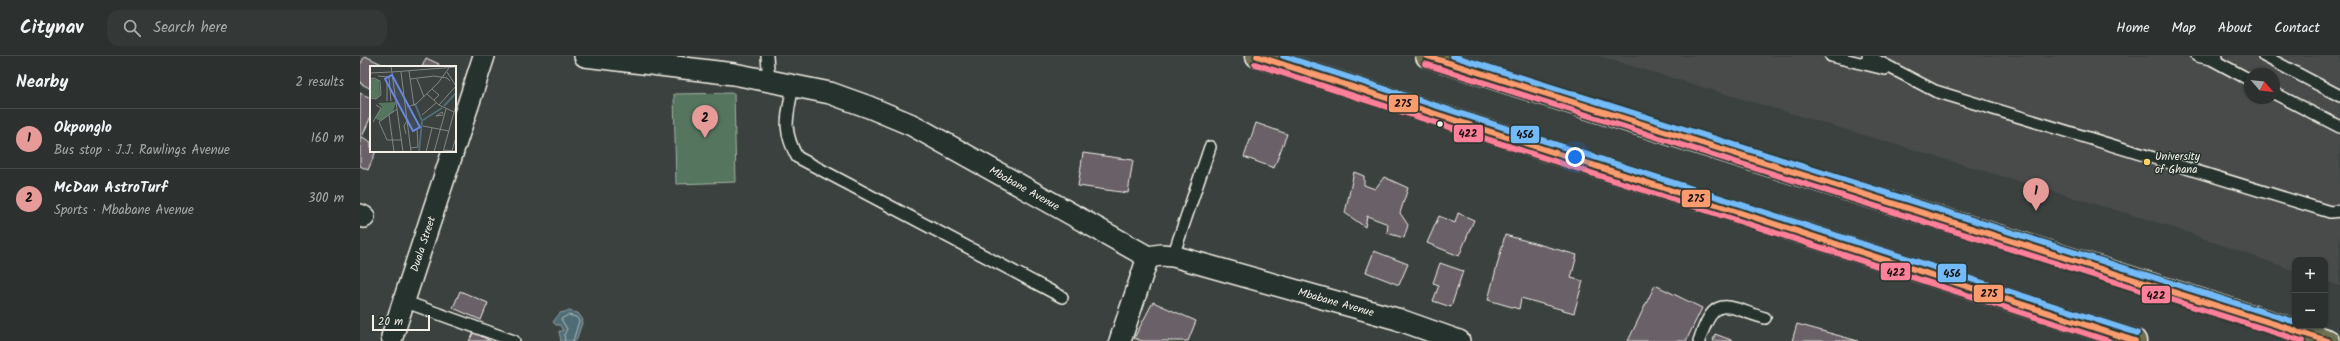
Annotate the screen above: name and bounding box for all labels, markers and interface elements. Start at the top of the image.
search box [107,10,387,46]
text: Citynav [20,13,83,43]
text: Search here [153,16,227,40]
icon: search [121,17,143,39]
text: Home [2116,17,2150,39]
text: Map [2172,17,2196,39]
text: About [2218,17,2252,39]
text: Contact [2274,17,2320,39]
inset map [370,66,456,152]
north arrow [2244,68,2280,104]
text: Nearby [16,69,68,96]
text: 2 results [296,72,344,93]
line badge: 275 [1388,94,1419,113]
text: 275 [1394,95,1413,113]
pin: 2 [692,105,718,138]
text: Okponglo [54,116,112,140]
unlabelled marker [1435,119,1445,129]
line badge: 422 [1453,124,1484,143]
text: 422 [1459,125,1477,143]
line badge: 456 [1510,125,1540,144]
text: 456 [1516,126,1534,144]
text: 1 [27,128,31,149]
text: 160 m [311,128,344,149]
text: Bus stop · J.J. Rawlings Avenue [54,140,230,161]
your location [1565,147,1585,167]
place label: University of Ghana [2155,148,2201,179]
marker: University of Ghana [2142,157,2152,167]
street label: Mbabane Avenue [986,162,1063,216]
text: McDan AstroTurf [54,176,167,200]
pin: 1 [2023,178,2049,211]
text: 2 [25,188,33,209]
text: 300 m [308,188,344,209]
line badge: 275 [1681,189,1711,208]
text: 275 [1687,190,1706,208]
text: Sports · Mbabane Avenue [54,200,194,221]
street label: Duala Street [406,213,441,274]
map controls [2292,257,2328,329]
button: + [2292,257,2328,293]
line badge: 422 [1880,262,1911,281]
line badge: 456 [1937,263,1967,283]
text: 422 [1887,264,1905,282]
text: 456 [1943,265,1961,283]
street label: Mbabane Avenue [1296,284,1376,322]
line badge: 275 [1973,284,2004,303]
text: 275 [1980,285,1999,303]
line badge: 422 [2141,285,2171,304]
text: 422 [2147,287,2165,305]
button: − [2292,293,2328,329]
scale bar [372,313,430,332]
text: 20 m [378,313,403,331]

